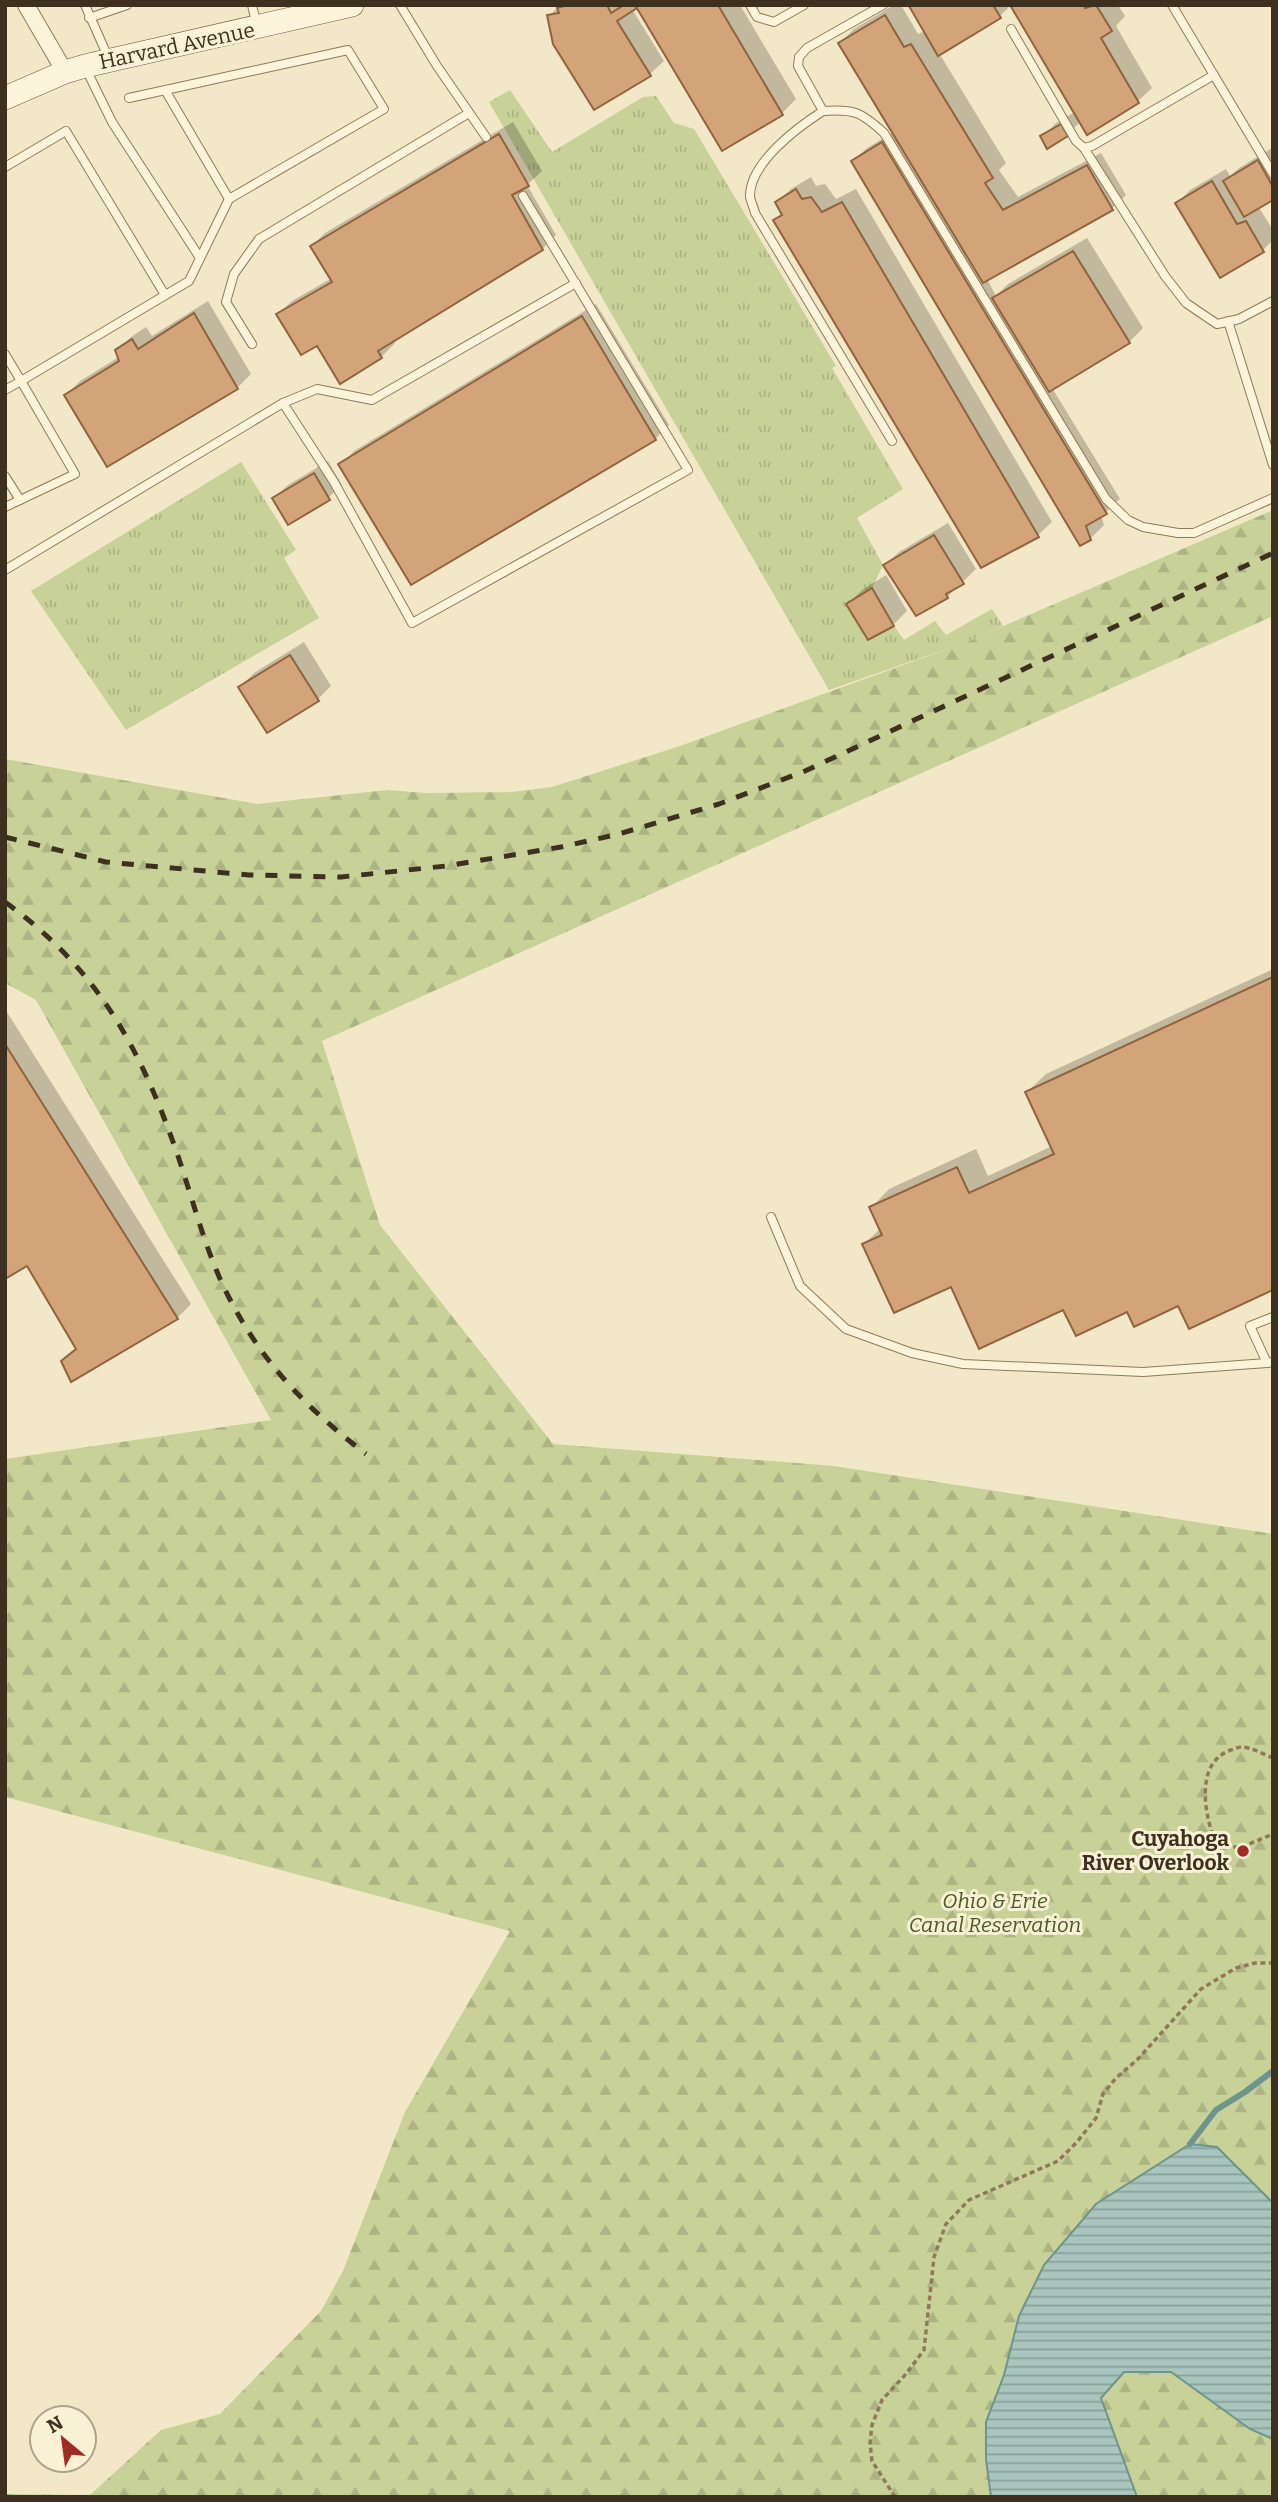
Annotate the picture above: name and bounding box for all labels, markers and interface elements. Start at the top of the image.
street label: Harvard Avenue [97,17,257,75]
place label: Cuyahoga River Overlook [1082,1826,1230,1876]
marker: Cuyahoga River Overlook [1235,1843,1251,1859]
park label: Ohio & Erie Canal Reservation [909,1888,1081,1938]
north arrow [28,2404,98,2474]
text: N [43,2411,67,2438]

